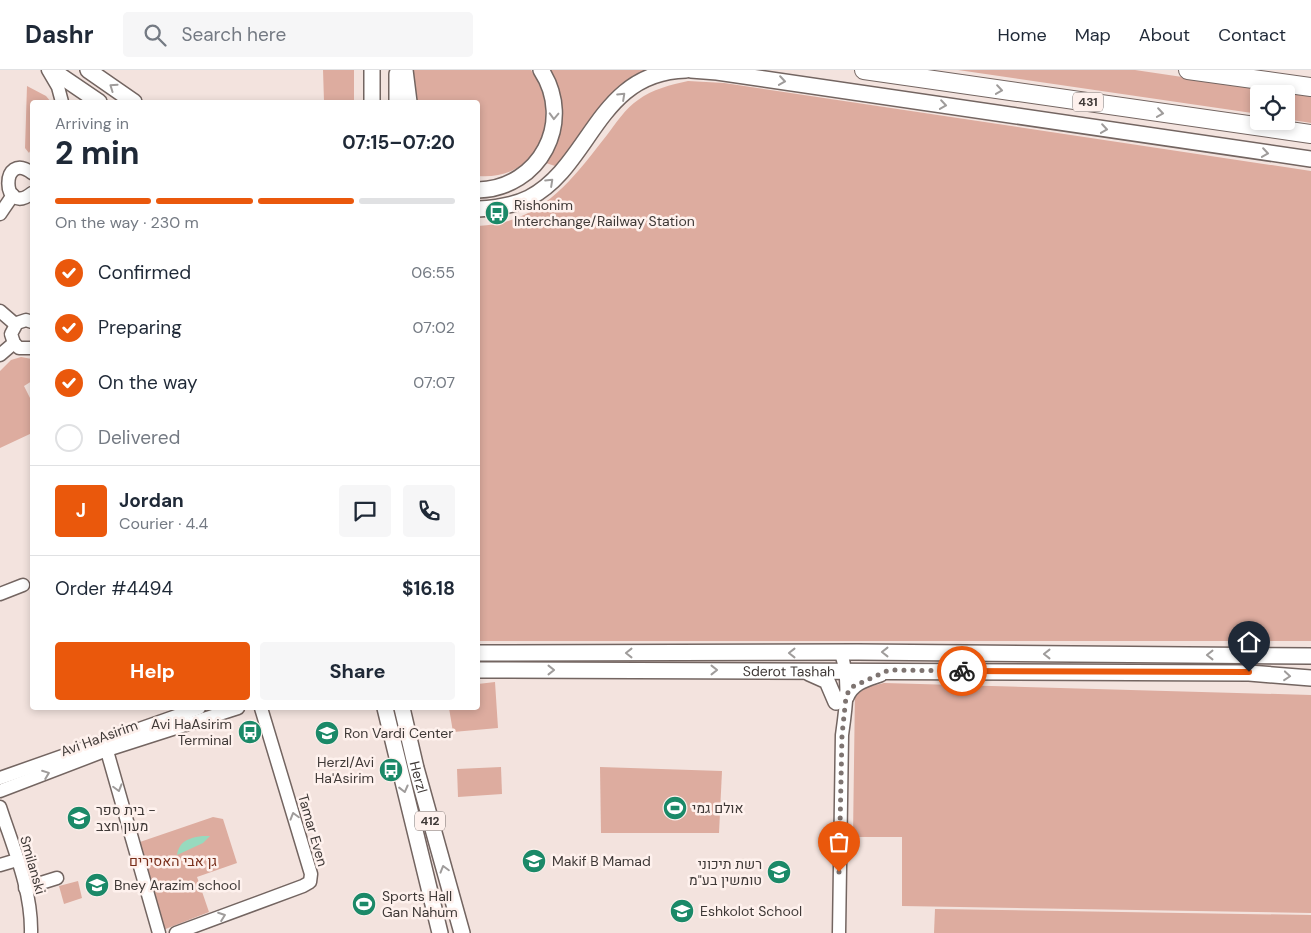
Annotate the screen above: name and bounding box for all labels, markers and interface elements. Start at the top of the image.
search box [123,12,473,57]
text: Dashr [25,19,93,50]
icon: search [141,21,169,49]
text: Search here [181,22,286,47]
text: Home [997,23,1047,47]
text: Map [1075,23,1111,47]
text: About [1139,23,1190,47]
text: Contact [1218,23,1286,47]
one-way arrow [778,76,787,86]
one-way arrow [109,84,118,93]
one-way arrow [995,84,1003,94]
map controls [1250,85,1295,130]
button: locate [1250,85,1295,130]
road number: 431 [1073,92,1103,112]
one-way arrow [616,93,625,102]
one-way arrow [939,99,947,110]
one-way arrow [1156,107,1164,117]
one-way arrow [549,112,559,120]
text: Arriving in [55,113,129,134]
one-way arrow [1100,123,1108,134]
text: 07:15–07:20 [342,130,455,155]
text: 2 min [55,132,140,174]
one-way arrow [1260,147,1269,157]
one-way arrow [544,179,553,188]
place label: Rishonim Interchange/Railway Station [514,196,695,230]
bus stop icon: Rishonim Interchange/Railway Station [484,200,510,226]
text: On the way · 230 m [55,212,199,233]
icon: check [55,259,83,287]
text: Confirmed [98,260,191,285]
text: 06:55 [411,262,455,283]
icon: check [55,314,83,342]
text: Preparing [98,315,182,340]
text: 07:02 [413,317,455,338]
icon: check [55,369,83,397]
text: On the way [98,370,198,395]
text: 07:07 [413,372,455,393]
text: Delivered [98,425,180,450]
button: chat [339,485,391,537]
button: phone [403,485,455,537]
text: Jordan [119,488,184,513]
text: J [76,498,86,523]
text: Courier · 4.4 [119,513,208,534]
text: Order #4494 [55,576,173,601]
text: $16.18 [402,576,455,601]
pin [1228,621,1270,672]
icon: home [1235,628,1263,656]
button: Help [55,642,250,700]
button: Share [260,642,455,700]
courier [937,646,987,696]
one-way arrow [881,647,888,657]
one-way arrow [625,648,633,658]
one-way arrow [788,648,796,658]
one-way arrow [1043,649,1051,659]
one-way arrow [1206,650,1214,660]
icon: bike [948,657,976,685]
street label: Sderot Tashah [743,662,835,680]
one-way arrow [548,665,555,675]
one-way arrow [710,665,718,675]
one-way arrow [1283,670,1291,681]
place label: Avi HaAsirim Terminal [151,715,232,749]
street label: Avi HaAsirim [58,716,140,760]
bus stop icon: Avi HaAsirim Terminal [237,719,263,745]
school or university icon: Ron Vardi Center [314,720,340,746]
place label: Ron Vardi Center [344,724,453,742]
place label: Herzl/Avi Ha'Asirim [315,753,374,787]
bus stop icon: Herzl/Avi Ha'Asirim [378,757,404,783]
street label: Herzl [406,759,432,795]
one-way arrow [41,770,49,780]
one-way arrow [112,784,123,793]
one-way arrow [398,785,409,793]
street label: Tamar Even [294,792,332,868]
sports icon: אולם גמי [662,795,688,821]
place label: אולם גמי [692,799,743,817]
place label: בית ספר - מעון חצב [96,801,156,835]
school or university icon: בית ספר - מעון חצב [66,805,92,831]
road number: 412 [415,811,445,830]
one-way arrow [289,812,300,821]
pin [818,821,860,872]
icon: bag [825,828,853,856]
street label: Smilanski [16,834,50,896]
school or university icon: Makif B Mamad [521,848,547,874]
park label: גן אבי האסירים [129,852,217,870]
place label: Makif B Mamad [552,852,651,870]
place label: רשת תיכוני טומשין בע"מ [689,855,762,889]
school or university icon: רשת תיכוני טומשין בע"מ [766,859,792,885]
one-way arrow [439,866,449,874]
school or university icon: Bney Arazim school [84,872,110,898]
place label: Bney Arazim school [114,876,241,894]
place label: Sports Hall Gan Nahum [382,887,458,921]
sports icon: Sports Hall Gan Nahum [351,891,377,917]
school or university icon: Eshkolot School [669,898,695,924]
place label: Eshkolot School [700,902,802,920]
one-way arrow [217,912,226,922]

